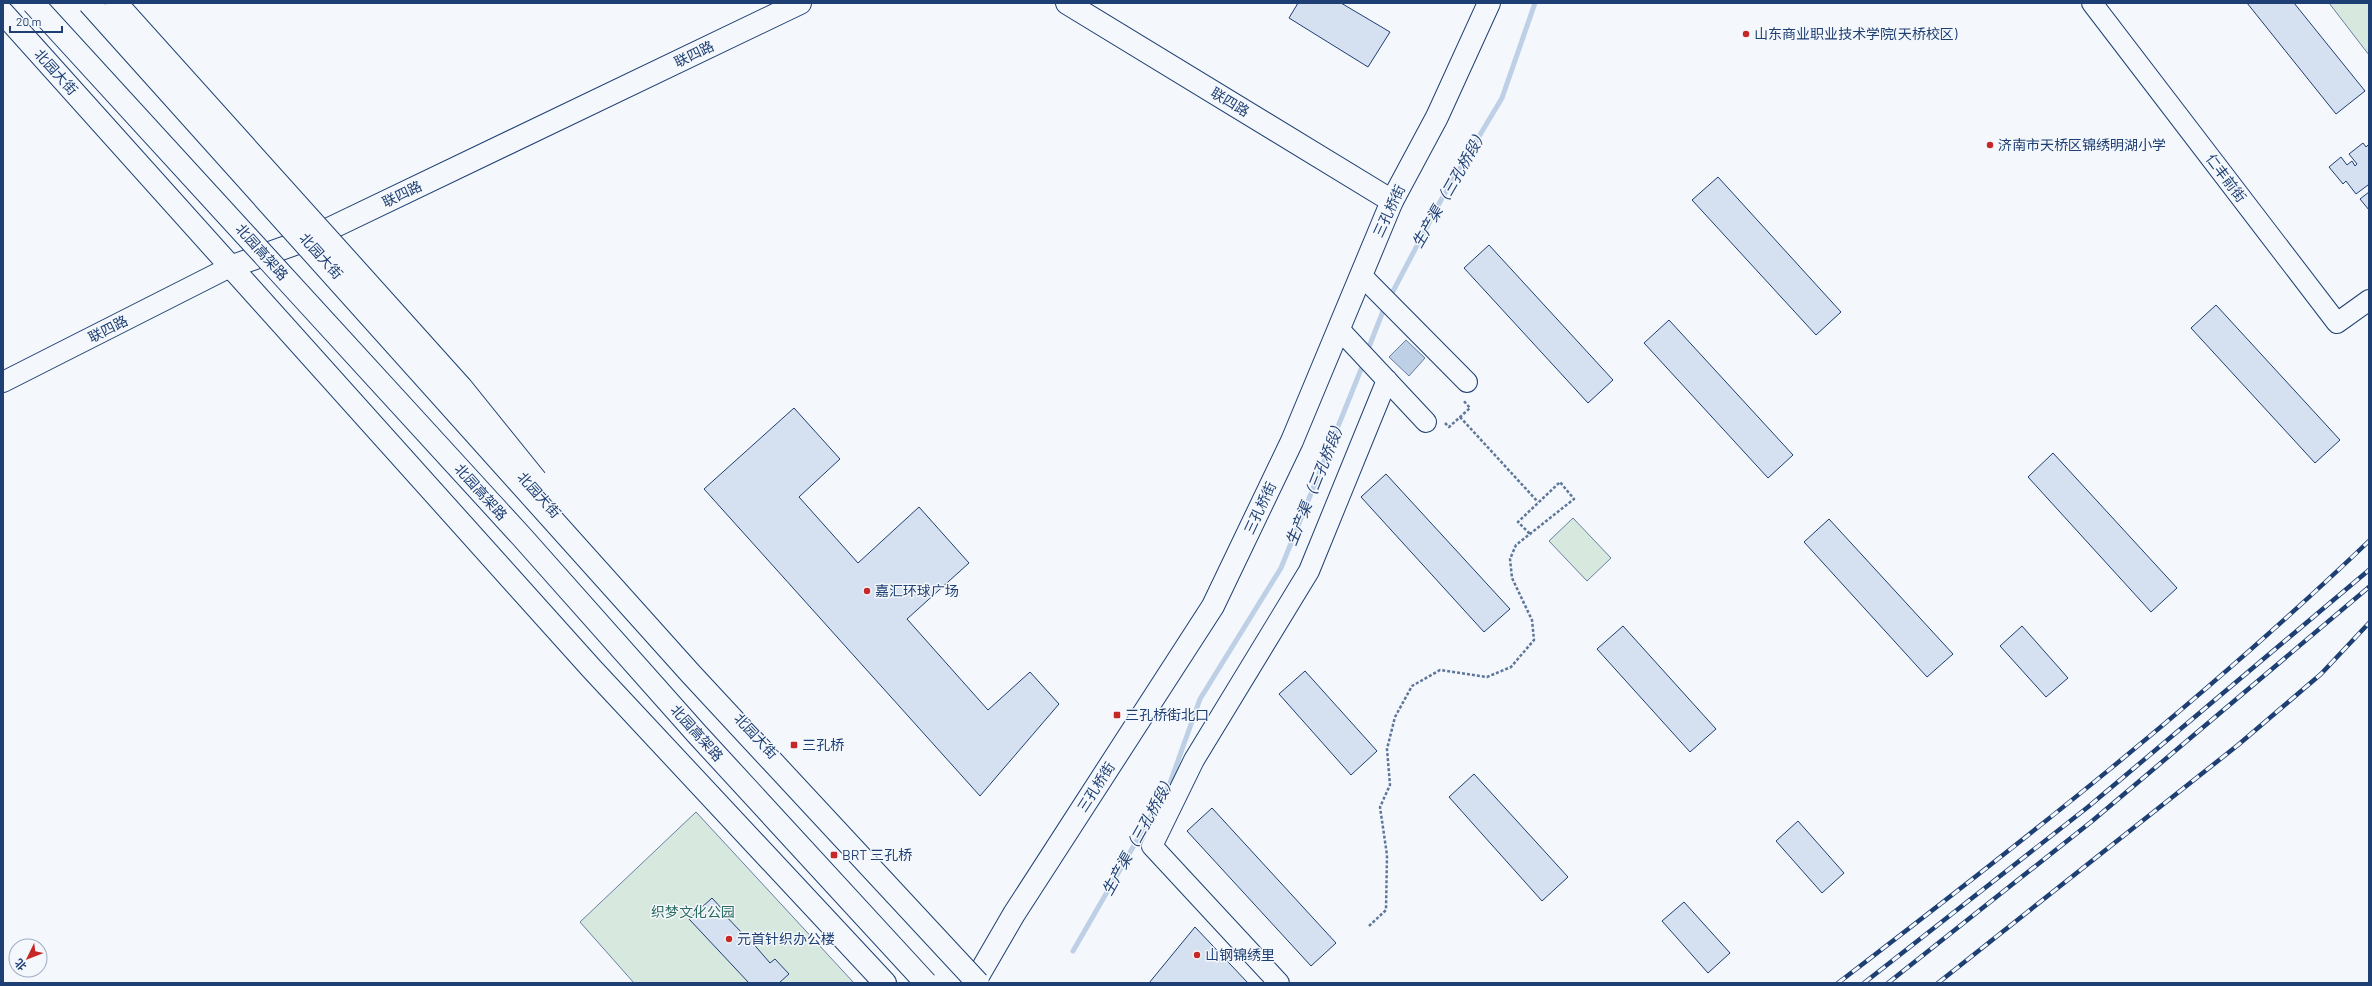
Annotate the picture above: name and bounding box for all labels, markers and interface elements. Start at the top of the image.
scale bar [10,8,62,34]
text: 20 m [16,14,42,28]
place label: 山东商业职业技术学院(天桥校区) [1754,25,1958,42]
marker: 山东商业职业技术学院(天桥校区) [1741,29,1751,39]
street label: 联四路 [671,37,716,70]
street label: 北园大街 [31,45,81,98]
street label: 联四路 [1208,83,1253,120]
water label: 生产渠（三孔桥段） [1408,125,1491,250]
place label: 济南市天桥区锦绣明湖小学 [1998,136,2166,153]
marker: 济南市天桥区锦绣明湖小学 [1985,140,1995,150]
street label: 仁丰前街 [2203,150,2250,205]
street label: 联四路 [379,177,424,210]
street label: 三孔桥街 [1369,182,1408,240]
street label: 北园高架路 [233,220,292,283]
street label: 北园大街 [296,229,346,282]
street label: 联四路 [85,311,130,346]
water label: 生产渠（三孔桥段） [1281,416,1349,548]
street label: 北园高架路 [452,460,511,523]
street label: 北园大街 [514,468,564,521]
street label: 三孔桥街 [1240,479,1279,537]
place label: 嘉汇环球广场 [875,582,959,599]
marker: 嘉汇环球广场 [862,586,872,596]
street label: 北园高架路 [668,701,727,764]
place label: 三孔桥街北口 [1125,706,1209,723]
street label: 北园大街 [731,709,782,762]
marker: 三孔桥街北口 [1112,710,1122,720]
place label: 三孔桥 [802,736,844,753]
marker: 三孔桥 [789,740,799,750]
street label: 三孔桥街 [1073,759,1118,815]
water label: 生产渠（三孔桥段） [1098,771,1179,898]
place label: BRT 三孔桥 [842,846,912,863]
marker: BRT 三孔桥 [829,850,839,860]
park label: 织梦文化公园 [651,903,735,920]
place label: 元首针织办公楼 [737,930,835,947]
marker: 元首针织办公楼 [724,934,734,944]
north arrow [8,938,48,978]
place label: 山钢锦绣里 [1205,946,1275,963]
marker: 山钢锦绣里 [1192,950,1202,960]
text: 北 [12,957,29,974]

